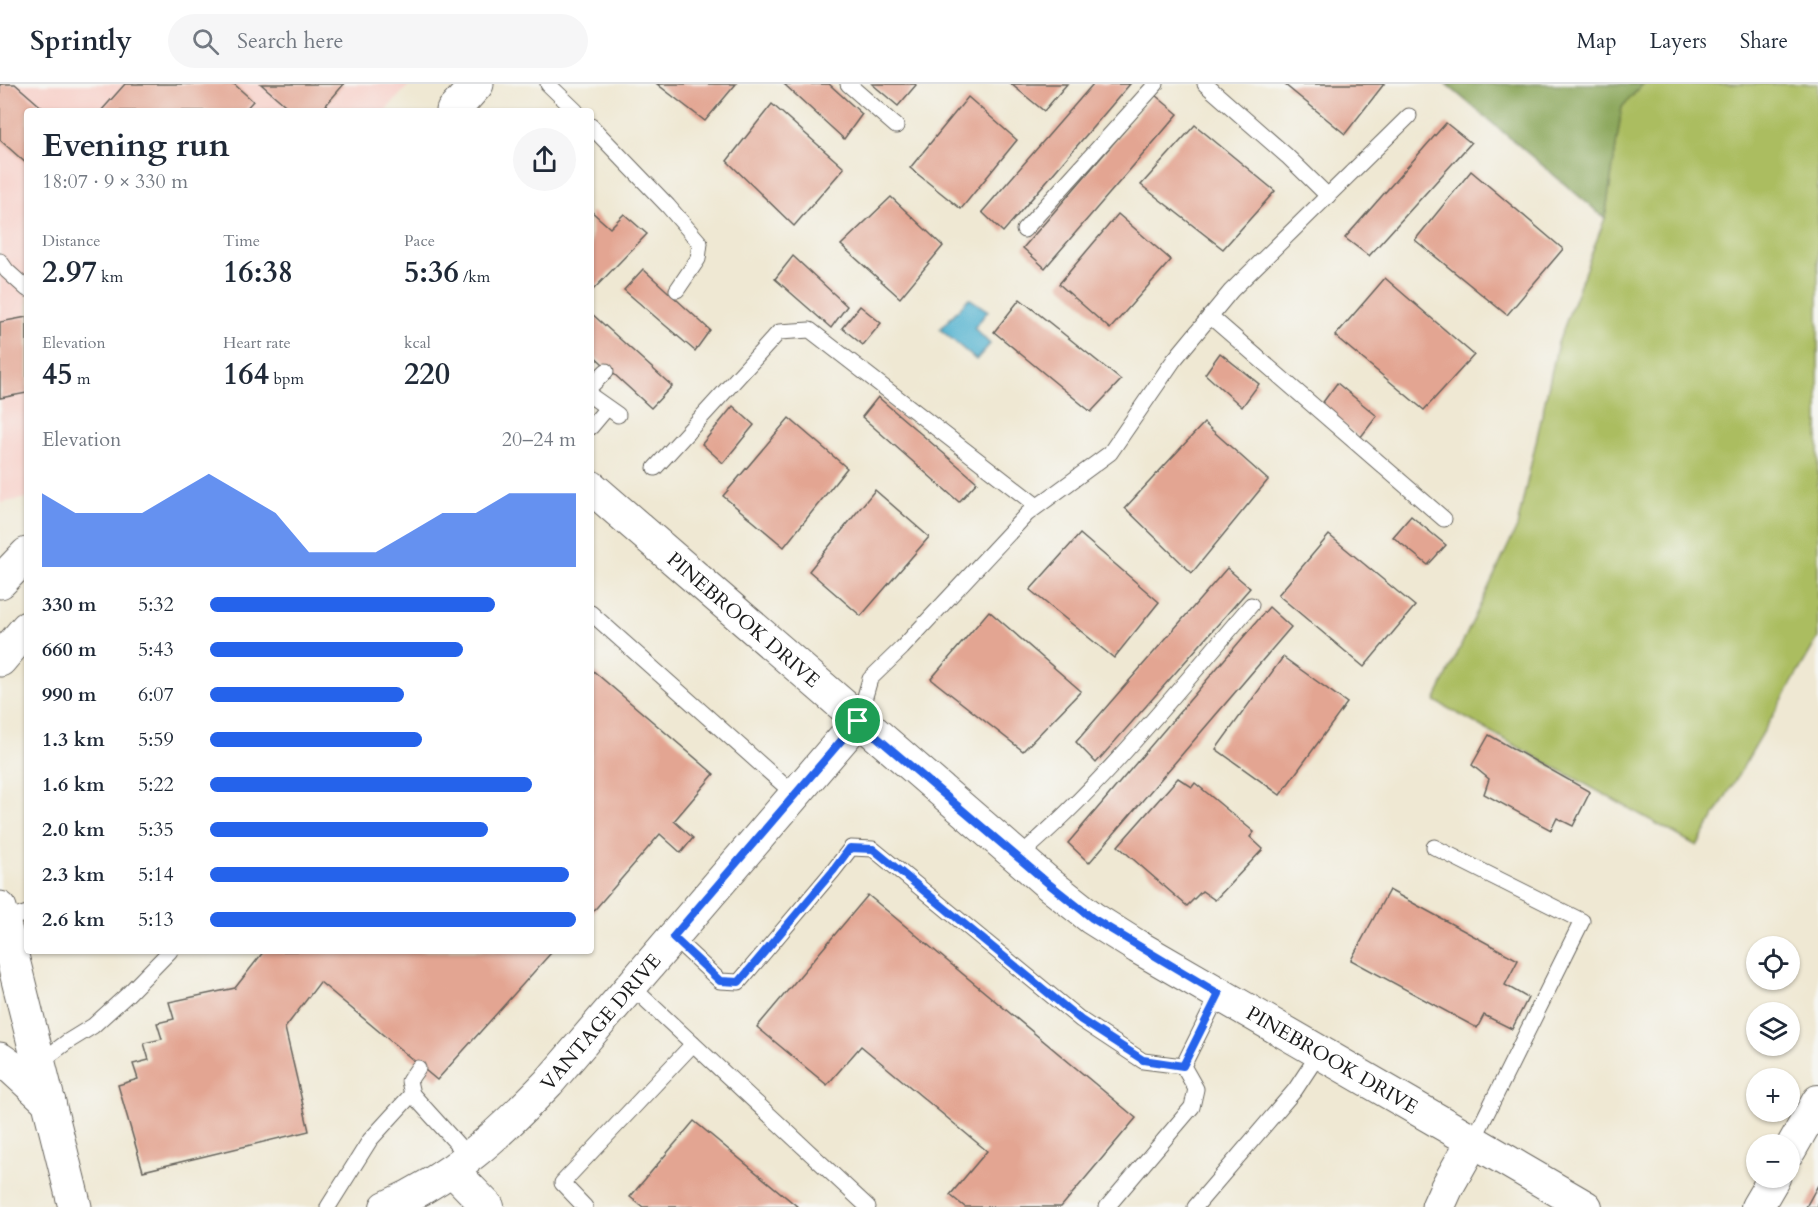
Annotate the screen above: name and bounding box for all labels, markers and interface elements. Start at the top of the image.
search box [168,14,588,68]
text: Sprintly [30,22,132,60]
icon: search [189,25,222,58]
text: Search here [237,26,344,56]
text: Map [1577,27,1617,56]
text: Layers [1650,27,1707,56]
text: Share [1740,27,1788,56]
text: Evening run [42,123,230,168]
button: share [513,128,576,191]
text: 18:07 · 9 × 330 m [42,168,188,195]
text: Distance [42,230,100,252]
text: Time [223,230,260,252]
text: Pace [404,230,435,252]
text: 2.97 [42,252,97,293]
text: 16:38 [223,252,293,293]
text: 5:36 [404,252,459,293]
text: km [97,266,123,288]
text: /km [459,266,490,288]
text: Elevation [42,332,106,354]
text: Heart rate [223,332,291,354]
text: kcal [404,332,431,354]
text: 45 [42,354,73,395]
text: 164 [223,354,269,395]
text: 220 [404,354,450,395]
text: m [73,368,91,390]
text: bpm [269,368,304,390]
text: Elevation [42,426,121,453]
text: 20–24 m [502,426,576,453]
street label: PINEBROOK DRIVE [661,545,826,693]
text: 330 m [42,591,97,618]
text: 5:32 [138,591,174,618]
text: 660 m [42,636,97,663]
text: 5:43 [138,636,174,663]
text: 990 m [42,681,97,708]
text: 6:07 [138,681,174,708]
pin [832,695,883,746]
icon: arrive [841,704,874,737]
text: 1.3 km [42,726,105,753]
text: 5:59 [138,726,174,753]
text: 1.6 km [42,771,105,798]
text: 5:22 [138,771,174,798]
text: 2.0 km [42,816,105,843]
text: 5:35 [138,816,174,843]
text: 2.3 km [42,861,105,888]
text: 5:14 [138,861,174,888]
text: 2.6 km [42,906,105,933]
text: 5:13 [138,906,174,933]
map controls [1746,936,1800,1188]
button: locate [1746,936,1800,990]
street label: VANTAGE DRIVE [534,948,667,1096]
street label: PINEBROOK DRIVE [1242,999,1423,1120]
button: layers [1746,1002,1800,1056]
button: + [1746,1068,1800,1122]
button: − [1746,1134,1800,1188]

